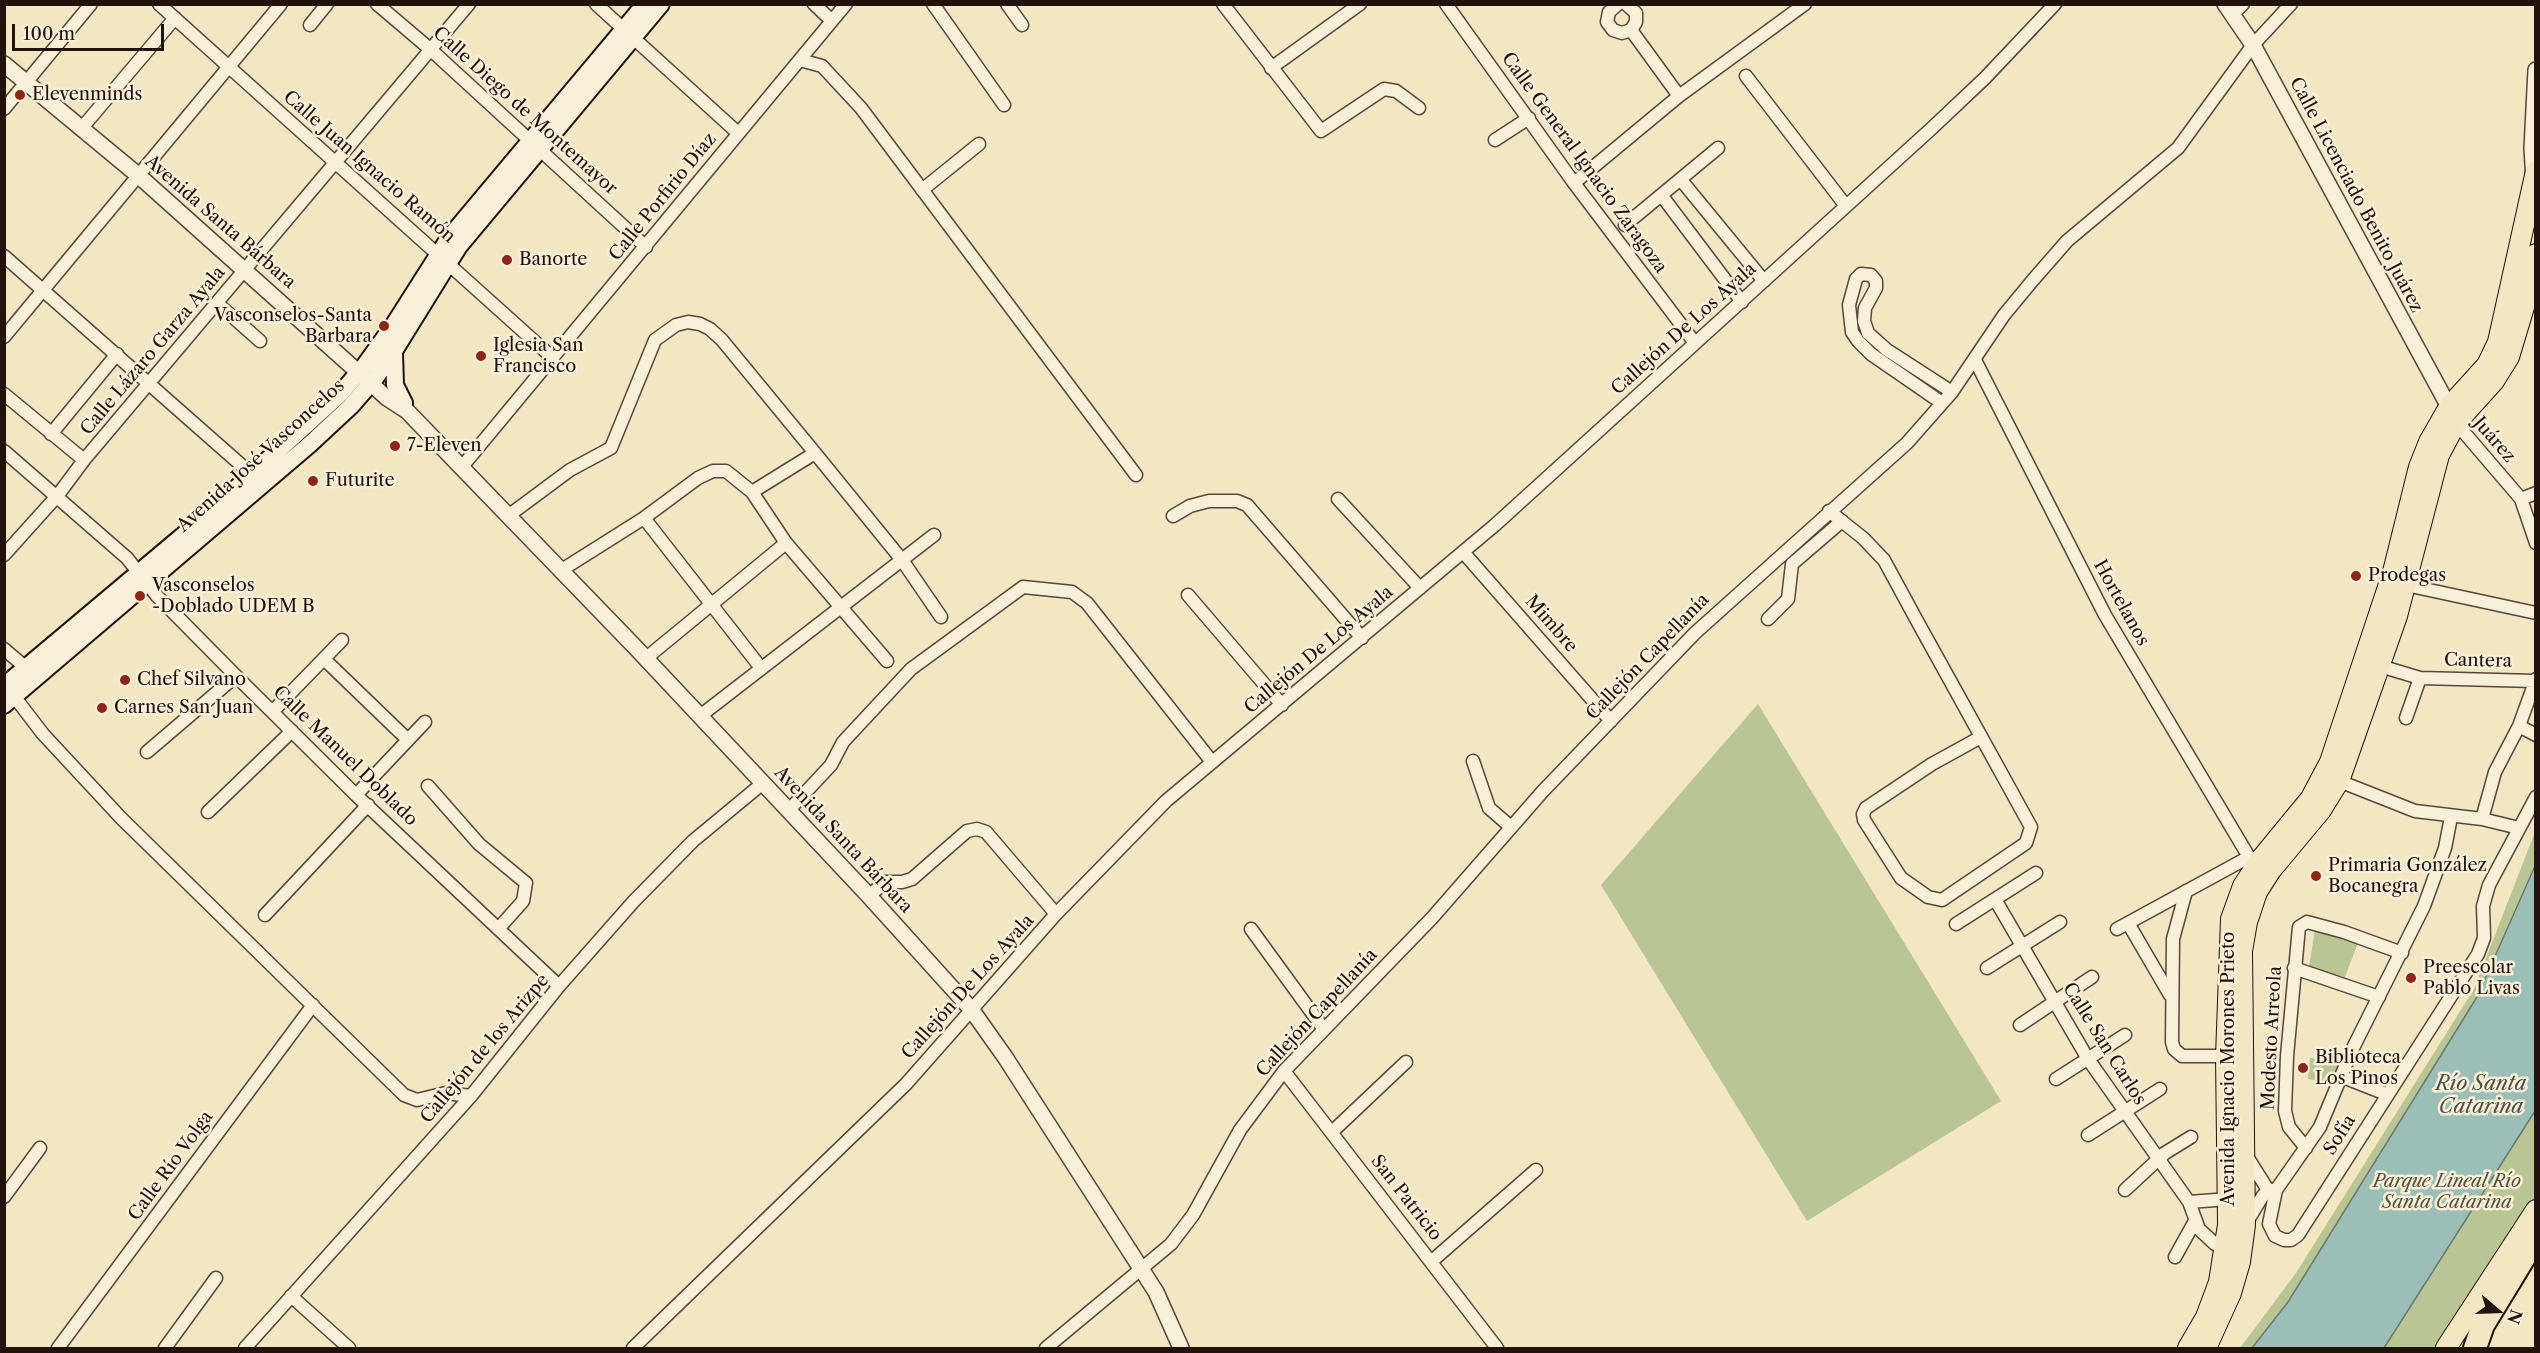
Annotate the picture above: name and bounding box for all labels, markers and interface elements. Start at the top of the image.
scale bar [15,12,166,50]
street label: Calle Diego de Montemayor [428,22,622,200]
text: 100 m [23,23,75,45]
street label: Calle General Ignacio Zaragoza [1497,48,1671,278]
street label: Calle Licenciado Benito Juárez [2285,74,2427,316]
place label: Elevenminds [32,84,142,106]
street label: Calle Juan Ignacio Ramón [278,86,460,248]
marker: Elevenminds [13,88,27,102]
street label: Calle Porfirio Díaz [605,129,721,265]
street label: Avenida Santa Bárbara [140,151,300,293]
place label: Banorte [519,249,587,271]
marker: Banorte [500,253,514,267]
street label: Callejón De Los Ayala [1607,258,1761,400]
street label: Calle Lázaro Garza Ayala [76,262,230,440]
place label: Vasconselos-Santa Barbara [214,305,372,348]
marker: Vasconselos-Santa Barbara [377,319,391,333]
place label: Iglesia San Francisco [493,335,584,378]
marker: Iglesia San Francisco [474,349,488,363]
street label: Avenida José Vasconcelos [173,375,349,537]
street label: Juárez [2468,413,2520,467]
place label: 7-Eleven [407,435,482,457]
marker: 7-Eleven [388,439,402,453]
place label: Futurite [325,470,395,492]
marker: Futurite [306,474,320,488]
street label: Hortelanos [2089,556,2153,650]
place label: Prodegas [2368,565,2446,587]
marker: Prodegas [2349,569,2363,583]
place label: Vasconselos -Doblado UDEM B [152,575,314,618]
street label: Callejón De Los Ayala [1240,582,1398,718]
marker: Vasconselos -Doblado UDEM B [133,589,147,603]
street label: Callejón Capellanía [1582,589,1714,725]
street label: Mimbre [1520,591,1582,657]
street label: Cantera [2444,650,2512,672]
place label: Chef Silvano [137,669,246,691]
marker: Chef Silvano [118,673,132,687]
street label: Calle Manuel Doblado [268,681,422,831]
place label: Carnes San Juan [114,697,253,719]
marker: Carnes San Juan [95,701,109,715]
street label: Avenida Santa Bárbara [769,762,917,918]
place label: Primaria González Bocanegra [2328,855,2487,898]
marker: Primaria González Bocanegra [2309,869,2323,883]
street label: Callejón De Los Ayala [897,910,1039,1064]
street label: Avenida Ignacio Morones Prieto [2218,932,2240,1206]
street label: Callejón Capellanía [1252,944,1382,1082]
place label: Preescolar Pablo Livas [2423,957,2520,1000]
street label: Modesto Arreola [2257,966,2287,1110]
street label: Callejón de los Arizpe [416,970,554,1128]
marker: Preescolar Pablo Livas [2404,971,2418,985]
street label: Calle San Carlos [2058,979,2150,1109]
place label: Biblioteca Los Pinos [2315,1047,2401,1090]
marker: Biblioteca Los Pinos [2296,1061,2310,1075]
water label: Río Santa Catarina [2435,1072,2527,1119]
street label: Calle Río Volga [124,1107,218,1225]
street label: Sofía [2319,1111,2361,1159]
street label: San Patricio [1366,1151,1446,1245]
park label: Parque Lineal Río Santa Catarina [2373,1171,2521,1214]
north arrow [2468,1281,2528,1341]
text: N [2503,1307,2527,1327]

